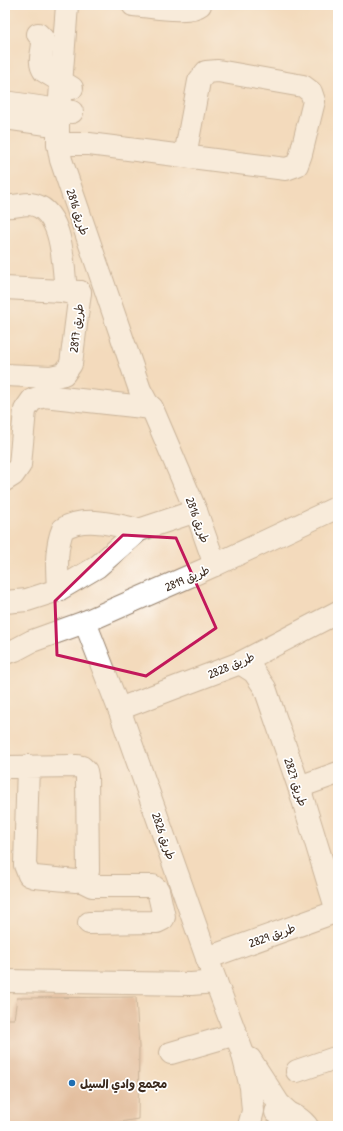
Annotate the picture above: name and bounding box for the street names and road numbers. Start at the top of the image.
street label: طريق 2816 [63,187,93,237]
street label: طريق 2817 [65,303,87,353]
street label: طريق 2816 [182,495,214,545]
street label: طريق 2819 [162,561,212,595]
street label: طريق 2828 [205,647,257,683]
street label: طريق 2827 [280,755,312,809]
street label: طريق 2826 [148,810,180,862]
street label: طريق 2829 [246,919,298,951]

